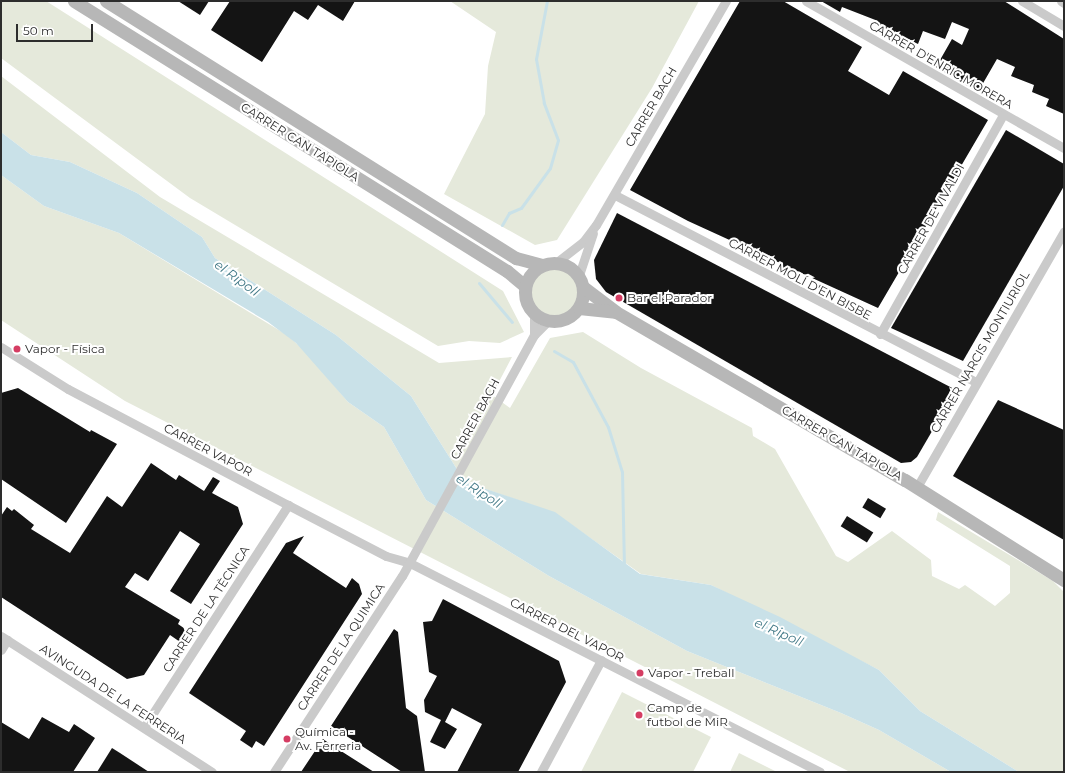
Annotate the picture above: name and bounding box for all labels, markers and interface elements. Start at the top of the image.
scale bar [18,16,95,42]
street label: CARRER D'ENRIC MORERA [867,18,1015,112]
text: 50 m [23,23,54,38]
street label: CARRER BACH [622,64,680,150]
street label: CARRER CAN TAPIOLA [238,100,362,184]
street label: CARRER DE VIVALDI [895,161,967,277]
street label: CARRER MOLÍ D'EN BISBE [726,235,874,323]
water label: el Ripoll [212,257,262,299]
street label: CARRER NARCIS MONTIURIOL [928,268,1032,436]
place label: Bar el Parador [627,291,712,305]
marker: Bar el Parador [614,293,624,303]
place label: Vapor - Física [25,342,105,356]
marker: Vapor - Física [12,344,22,354]
street label: CARRER BACH [448,376,502,462]
street label: CARRER CAN TAPIOLA [779,403,905,483]
street label: CARRER VAPOR [161,421,255,479]
water label: el Ripoll [453,470,505,512]
street label: CARRER DE LA TÈCNICA [160,543,252,675]
street label: CARRER DE LA QUIMICA [294,581,388,713]
street label: CARRER DEL VAPOR [508,595,626,665]
water label: el Ripoll [752,614,806,650]
street label: AVINGUDA DE LA FERRERIA [37,641,189,747]
place label: Vapor - Treball [648,666,734,680]
marker: Vapor - Treball [635,668,645,678]
place label: Camp de futbol de MiR [647,701,728,729]
marker: Camp de futbol de MiR [634,710,644,720]
place label: Química - Av. Ferreria [295,725,361,753]
marker: Química - Av. Ferreria [282,734,292,744]

